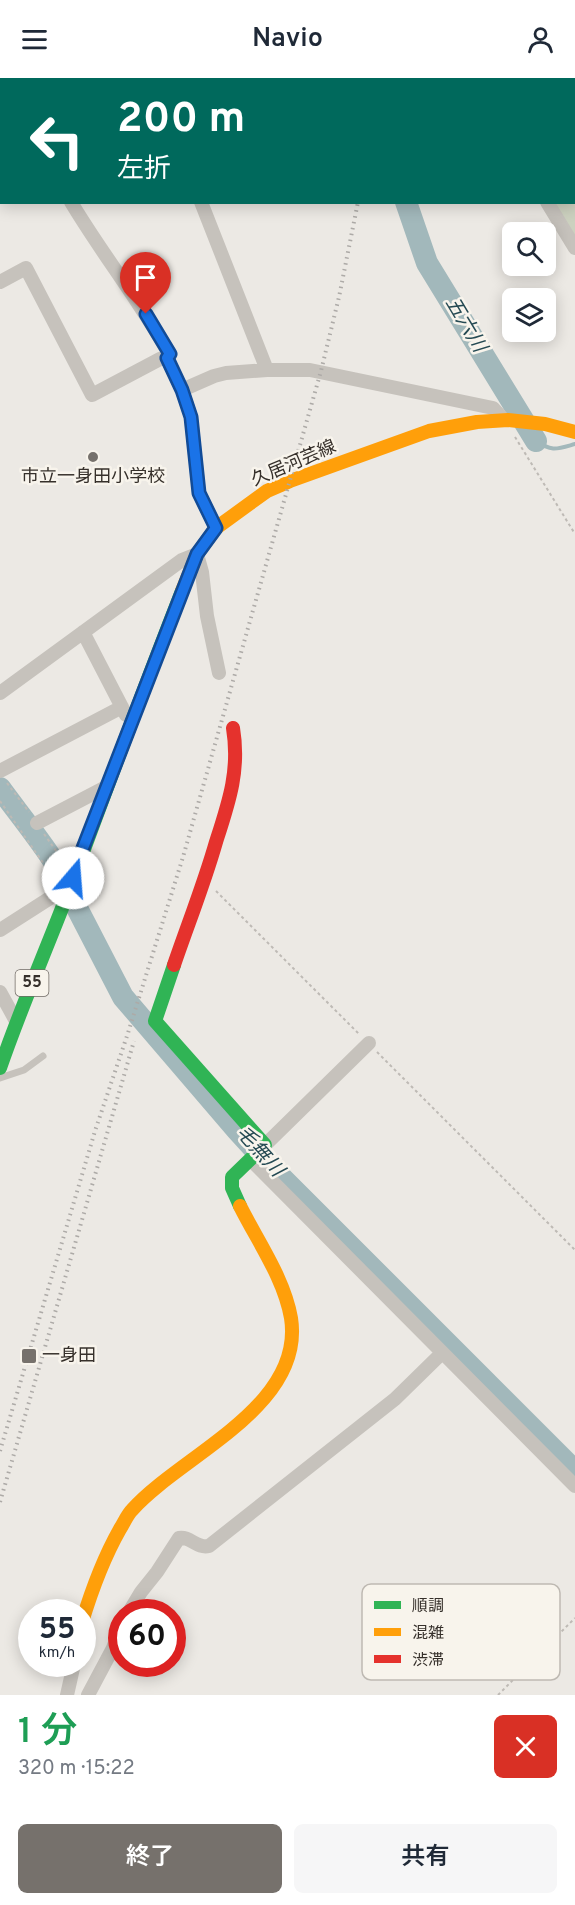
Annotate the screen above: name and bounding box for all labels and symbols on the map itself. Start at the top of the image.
pin [120,252,171,314]
water label: 五六川 [438,293,493,359]
street label: 久居河芸線 [248,436,340,492]
marker: 市立一身田小学校 [86,450,100,464]
place label: 市立一身田小学校 [21,466,165,489]
position arrow [41,846,105,910]
road number: 55 [15,970,48,996]
water label: 毛無川 [229,1121,290,1184]
place label: 一身田 [42,1345,96,1368]
marker: 一身田 [20,1347,38,1365]
legend [362,1584,560,1680]
text: 順調 [412,1597,444,1617]
speed limit sign: 60 [108,1599,186,1677]
text: 混雑 [412,1624,444,1644]
text: 渋滞 [412,1651,444,1671]

